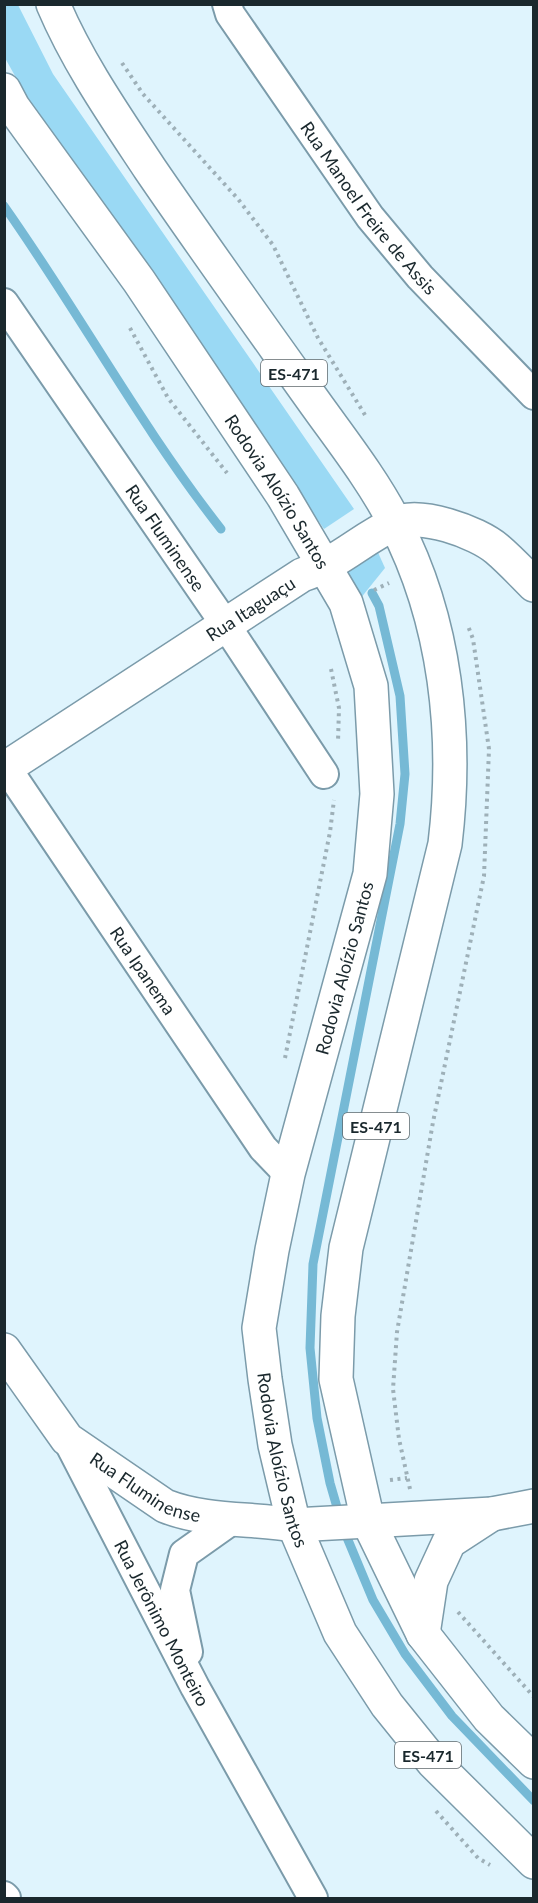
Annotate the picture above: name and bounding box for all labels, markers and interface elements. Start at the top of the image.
street label: Rua Manoel Freire de Assis [296,117,442,299]
road number: ES-471 [261,360,327,386]
street label: Rodovia Aloízio Santos [220,410,334,573]
street label: Rua Fluminense [121,480,210,595]
street label: Rua Itaguaçu [202,572,299,646]
street label: Rodovia Aloízio Santos [310,879,378,1057]
street label: Rua Ipanema [106,922,181,1019]
road number: ES-471 [343,1113,409,1139]
street label: Rodovia Aloízio Santos [253,1371,313,1551]
street label: Rua Fluminense [86,1447,202,1526]
street label: Rua Jerônimo Monteiro [110,1536,214,1710]
road number: ES-471 [395,1742,461,1768]

